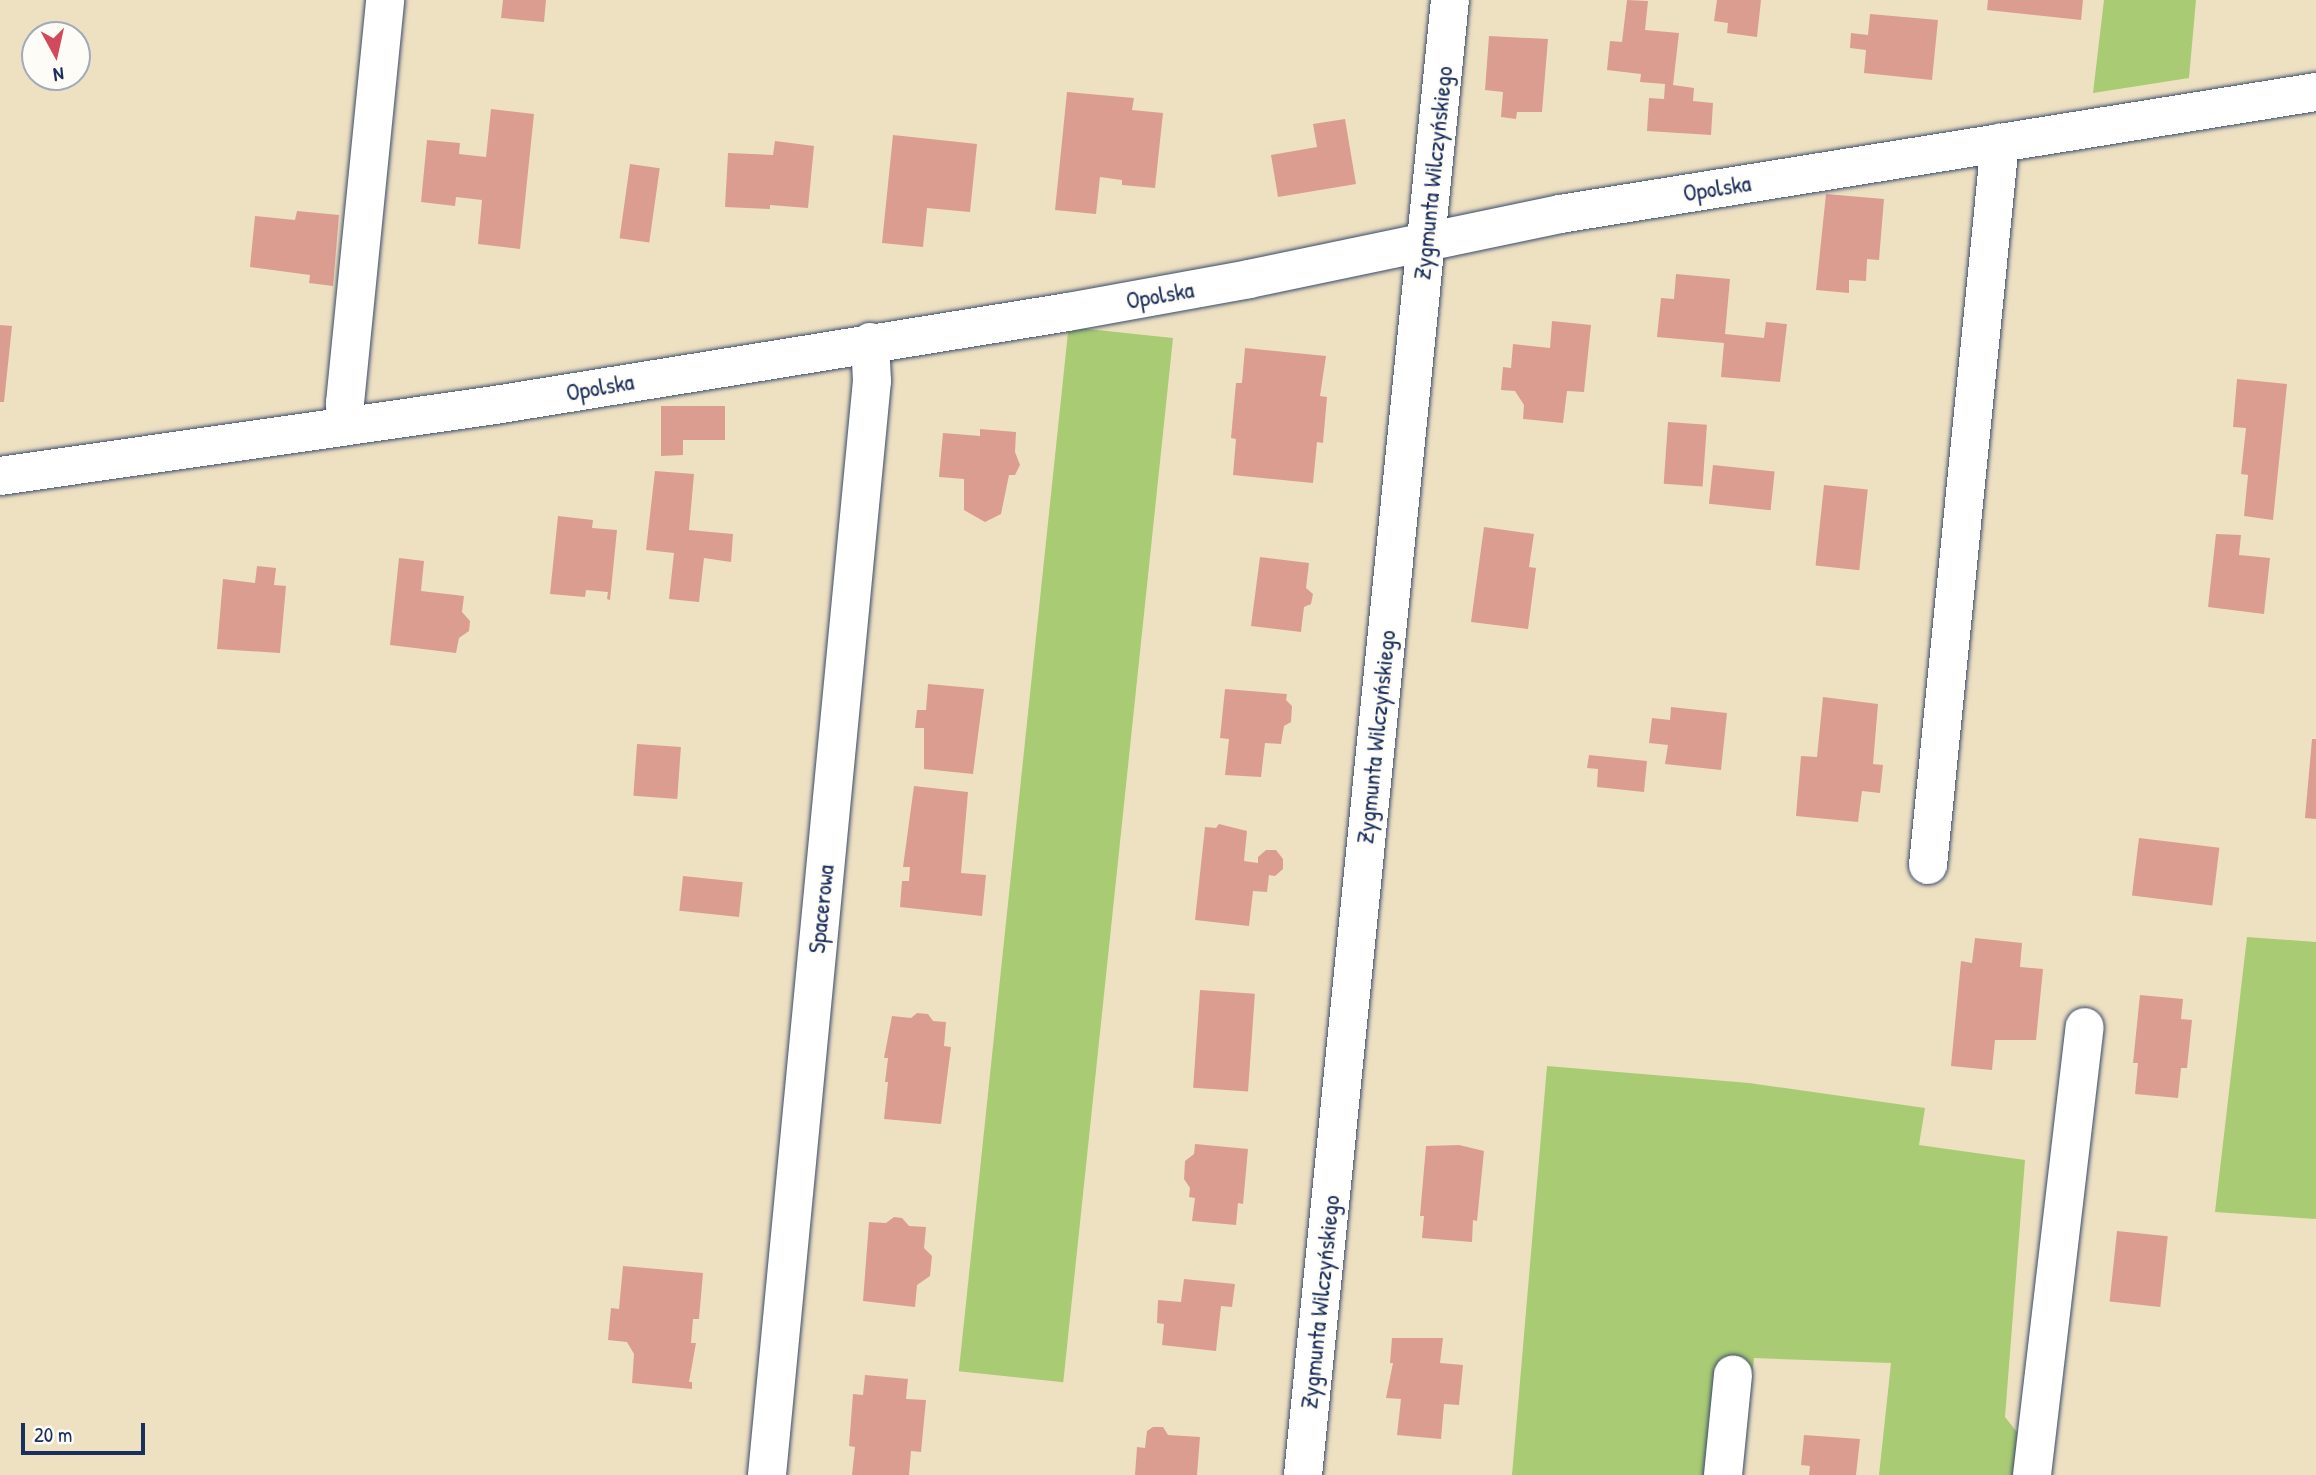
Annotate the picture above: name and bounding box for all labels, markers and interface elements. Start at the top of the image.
north arrow [21,21,91,91]
text: N [52,61,65,88]
street label: Zygmunta Wilczyńskiego [1407,65,1459,281]
street label: Opolska [1681,168,1753,208]
street label: Opolska [1124,275,1196,315]
street label: Opolska [564,367,636,407]
street label: Zygmunta Wilczyńskiego [1350,629,1402,845]
street label: Spacerowa [802,863,840,955]
street label: Zygmunta Wilczyńskiego [1294,1194,1346,1410]
scale bar [24,1408,149,1452]
text: 20 m [34,1420,72,1449]

